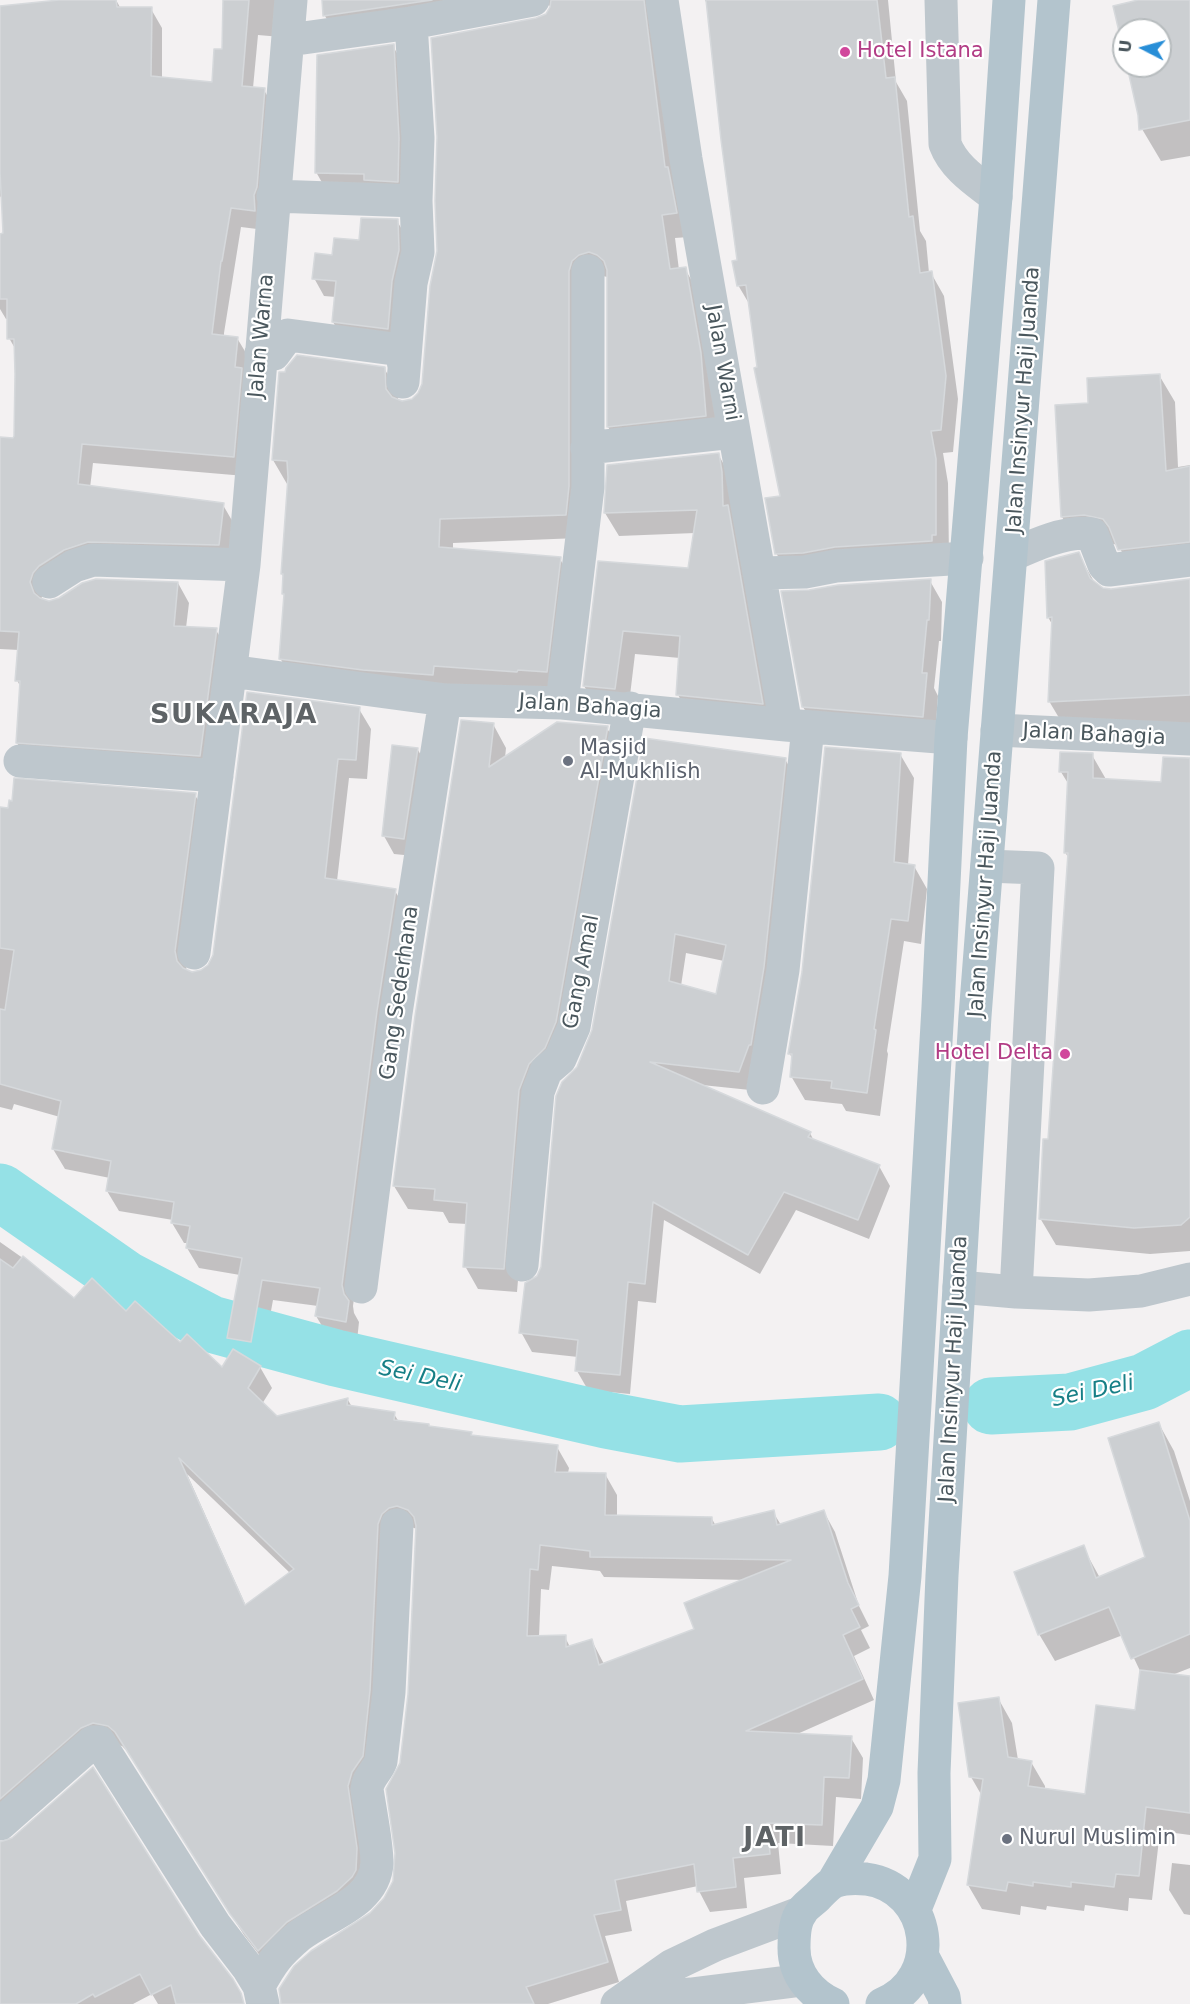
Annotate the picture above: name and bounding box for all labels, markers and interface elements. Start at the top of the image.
north arrow [1112,18,1172,78]
place label: Hotel Istana [857,39,984,65]
text: U [1115,39,1136,54]
marker: Hotel Istana [838,45,852,59]
street label: Jalan Insinyur Haji Juanda [1002,266,1046,534]
street label: Jalan Warna [244,273,280,399]
street label: Jalan Warni [699,303,745,423]
street label: Jalan Bahagia [518,689,662,725]
district label: SUKARAJA [150,700,318,732]
street label: Jalan Bahagia [1022,719,1166,751]
place label: Masjid Al-Mukhlish [580,736,701,786]
street label: Jalan Insinyur Haji Juanda [964,750,1008,1018]
marker: Masjid Al-Mukhlish [561,754,575,768]
street label: Gang Sederhana [375,904,425,1082]
street label: Gang Amal [559,913,605,1031]
place label: Hotel Delta [935,1041,1053,1067]
marker: Hotel Delta [1058,1047,1072,1061]
street label: Jalan Insinyur Haji Juanda [934,1235,974,1503]
water label: Sei Deli [377,1355,463,1399]
water label: Sei Deli [1050,1370,1136,1414]
district label: JATI [743,1823,807,1855]
place label: Nurul Muslimin [1019,1826,1176,1852]
marker: Nurul Muslimin [1000,1832,1014,1846]

